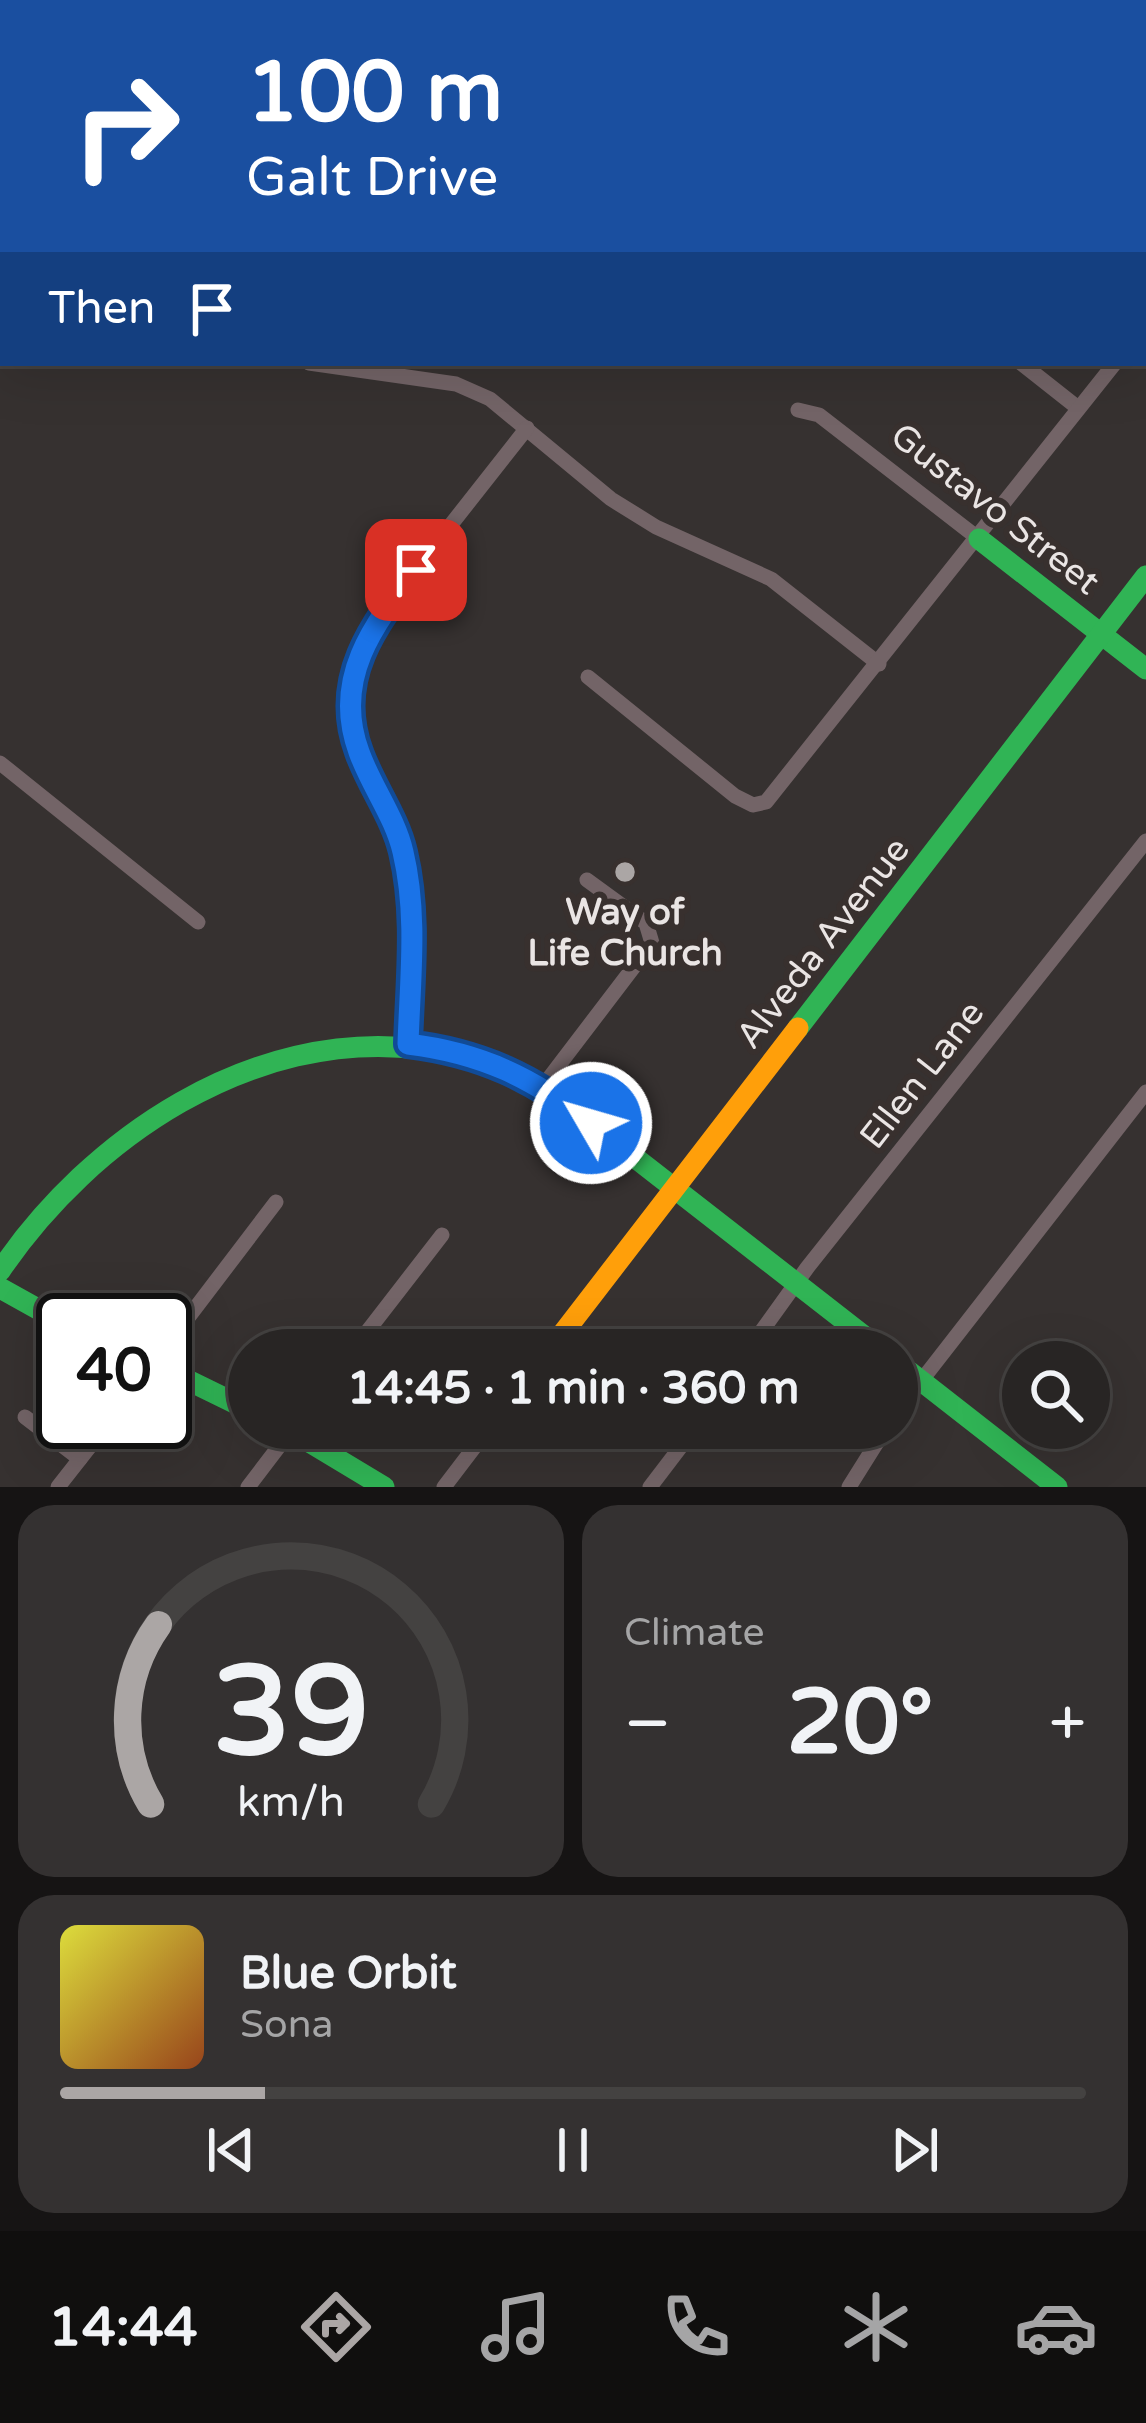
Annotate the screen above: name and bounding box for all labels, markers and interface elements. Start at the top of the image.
text: 100 m [246,43,503,144]
icon: right [48,48,204,204]
text: Galt Drive [246,145,498,210]
icon: arrive [179,276,245,342]
text: Then [48,282,155,336]
street label: Gustavo Street [882,414,1108,604]
pin [365,519,467,621]
icon: arrive [383,537,449,603]
street label: Alveda Avenue [727,829,919,1057]
marker: Way of Life Church [612,859,638,885]
place label: Way of Life Church [527,891,723,975]
street label: Ellen Lane [851,992,993,1158]
position arrow [528,1060,654,1186]
speed limit sign: 40 [36,1293,192,1449]
map controls [1002,1341,1110,1449]
button: search [1002,1341,1110,1449]
text: 14:45 · 1 min · 360 m [347,1362,799,1416]
text: Climate [624,1609,764,1656]
text: 39 [213,1638,369,1789]
text: 20° [786,1669,933,1778]
text: − [624,1684,671,1764]
text: + [1049,1684,1086,1764]
text: km/h [237,1777,345,1828]
text: Blue Orbit [240,1947,457,2001]
text: Sona [240,2001,333,2048]
icon: previous [198,2117,264,2183]
icon: pause [540,2117,606,2183]
icon: next [882,2117,948,2183]
icon: directions [294,2285,378,2369]
icon: music [474,2285,558,2369]
icon: phone [654,2285,738,2369]
icon: climate [834,2285,918,2369]
icon: car [1014,2285,1098,2369]
text: 14:44 [48,2295,198,2360]

